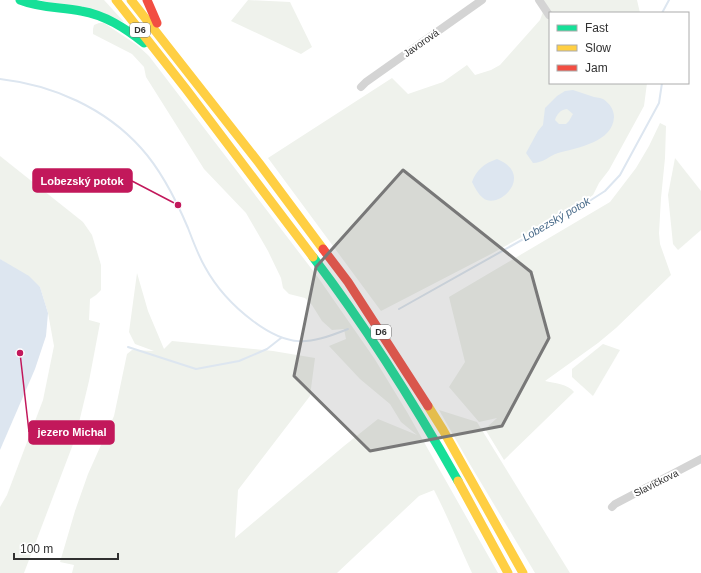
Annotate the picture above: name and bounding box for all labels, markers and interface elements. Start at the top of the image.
legend [549,12,689,84]
text: Fast [585,21,609,35]
road number: D6 [130,23,150,37]
street label: Javorová [401,27,441,59]
text: Slow [585,41,611,55]
text: Jam [585,61,608,75]
callout: Lobezský potok [33,169,132,192]
text: Lobezský potok [40,175,124,187]
water label: Lobezský potok [520,194,593,243]
road number: D6 [371,325,391,339]
callout: jezero Michal [29,421,114,444]
text: jezero Michal [36,426,107,438]
street label: Slavíčkova [632,467,680,499]
scale bar [14,535,118,561]
text: 100 m [20,542,53,556]

